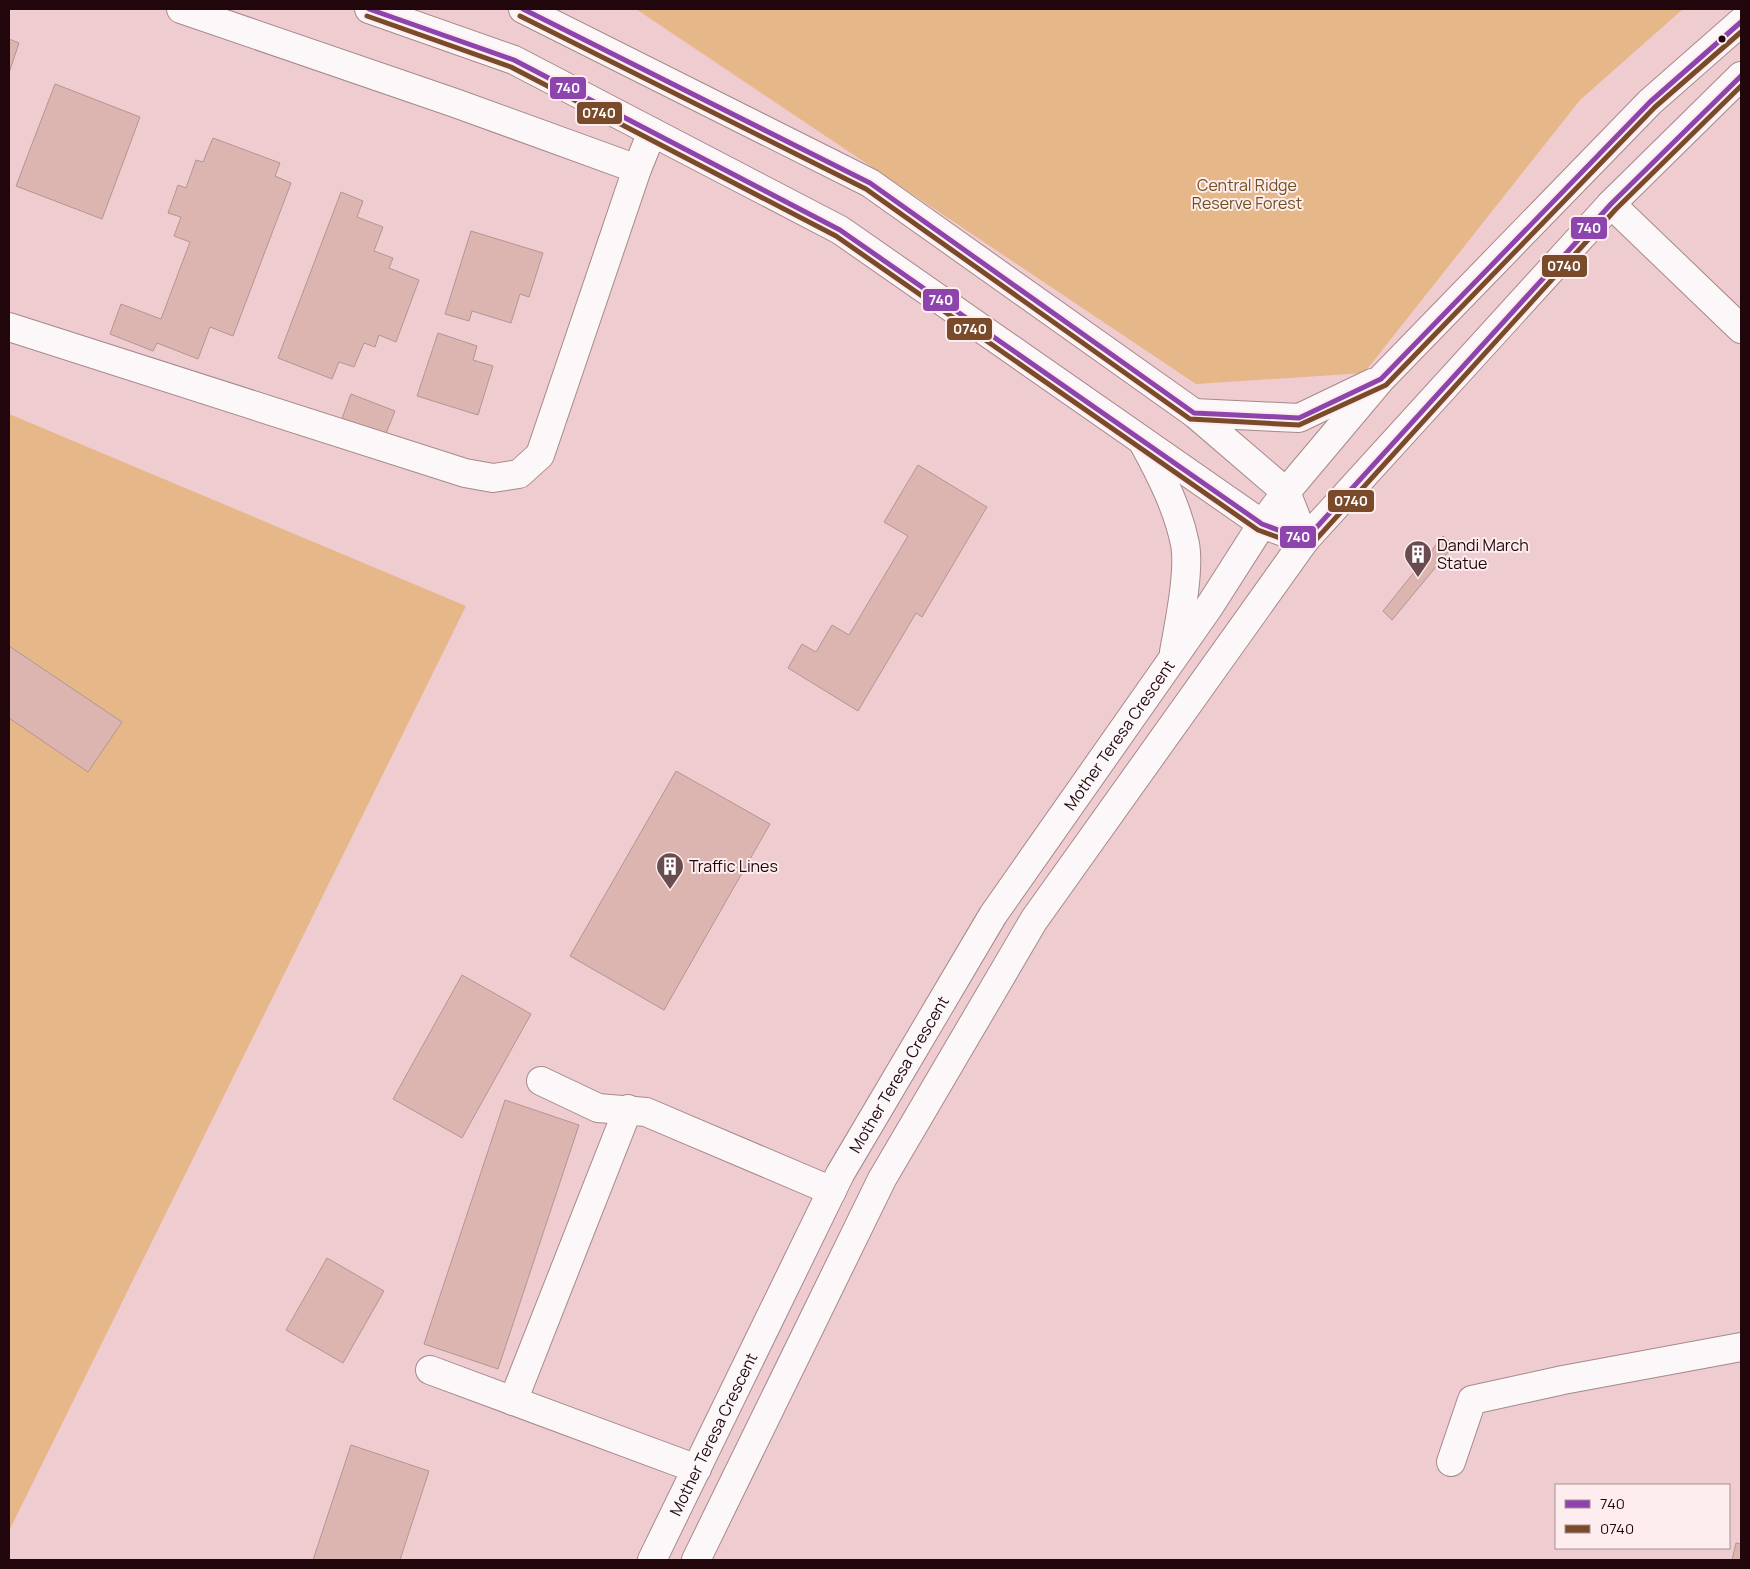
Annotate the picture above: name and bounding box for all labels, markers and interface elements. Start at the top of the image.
unlabelled marker [1717,34,1727,44]
line badge: 740 [549,76,587,100]
text: 740 [556,78,580,97]
line badge: 0740 [576,101,623,125]
text: 0740 [582,103,616,122]
park label: Central Ridge Reserve Forest [1192,174,1302,214]
line badge: 740 [1570,216,1608,240]
text: 740 [1577,218,1601,237]
line badge: 0740 [1541,254,1588,278]
text: 0740 [1547,256,1581,275]
line badge: 740 [922,288,960,312]
text: 740 [929,290,953,309]
line badge: 0740 [946,317,993,341]
text: 0740 [953,319,987,338]
line badge: 0740 [1327,489,1375,513]
text: 0740 [1334,491,1368,510]
line badge: 740 [1279,525,1317,549]
text: 740 [1286,527,1310,546]
place label: Dandi March Statue [1437,534,1529,574]
building icon: Dandi March Statue [1403,539,1433,578]
street label: Mother Teresa Crescent [1059,655,1180,815]
building icon: Traffic Lines [655,851,685,890]
place label: Traffic Lines [689,855,778,877]
street label: Mother Teresa Crescent [844,992,954,1157]
street label: Mother Teresa Crescent [664,1349,762,1519]
legend [1555,1484,1730,1549]
text: 740 [1600,1493,1625,1514]
text: 0740 [1600,1518,1634,1539]

